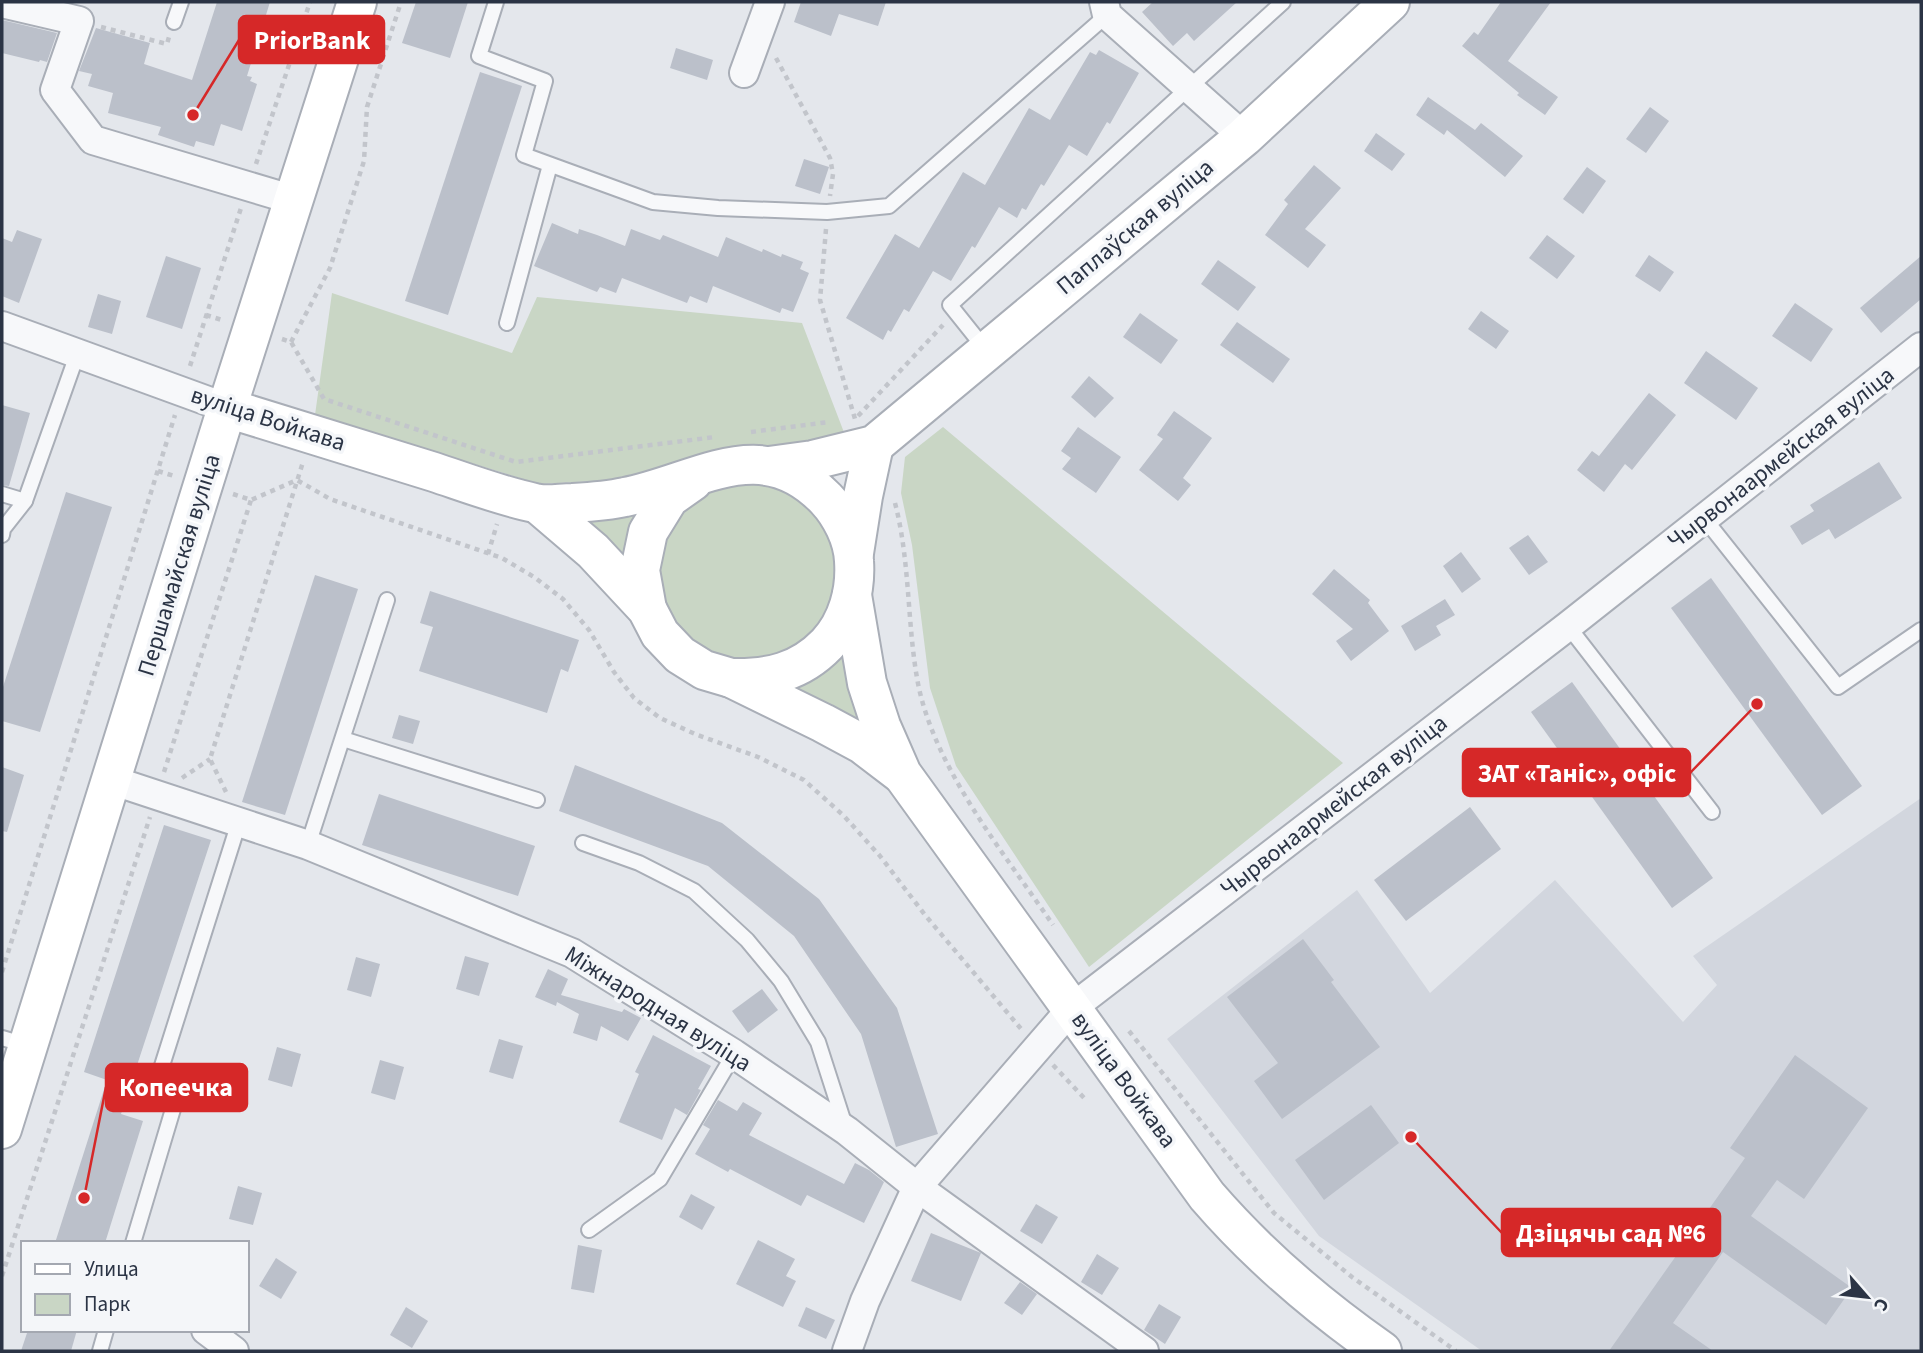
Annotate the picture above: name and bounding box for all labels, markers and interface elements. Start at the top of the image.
callout: PriorBank [239,16,384,63]
text: PriorBank [254,22,371,59]
street label: Паплаўская вуліца [1049,151,1221,303]
street label: Чырвонаармейская вуліца [1660,358,1902,558]
street label: вуліца Войкава [186,377,350,461]
street label: Першамайская вуліца [129,450,229,680]
street label: Чырвонаармейская вуліца [1213,706,1455,906]
callout: ЗАТ «Таніс», офіс [1463,749,1690,796]
text: ЗАТ «Таніс», офіс [1478,755,1677,792]
street label: Міжнародная вуліца [558,937,758,1081]
street label: вуліца Войкава [1063,1005,1185,1155]
callout: Копеечка [106,1064,247,1111]
text: Копеечка [119,1069,233,1106]
callout: Дзіцячы сад №6 [1502,1209,1720,1256]
text: Дзіцячы сад №6 [1516,1215,1706,1252]
legend [21,1241,248,1332]
text: Улица [84,1254,139,1284]
north arrow [1832,1262,1902,1332]
text: Парк [84,1289,131,1319]
text: С [1866,1293,1895,1315]

